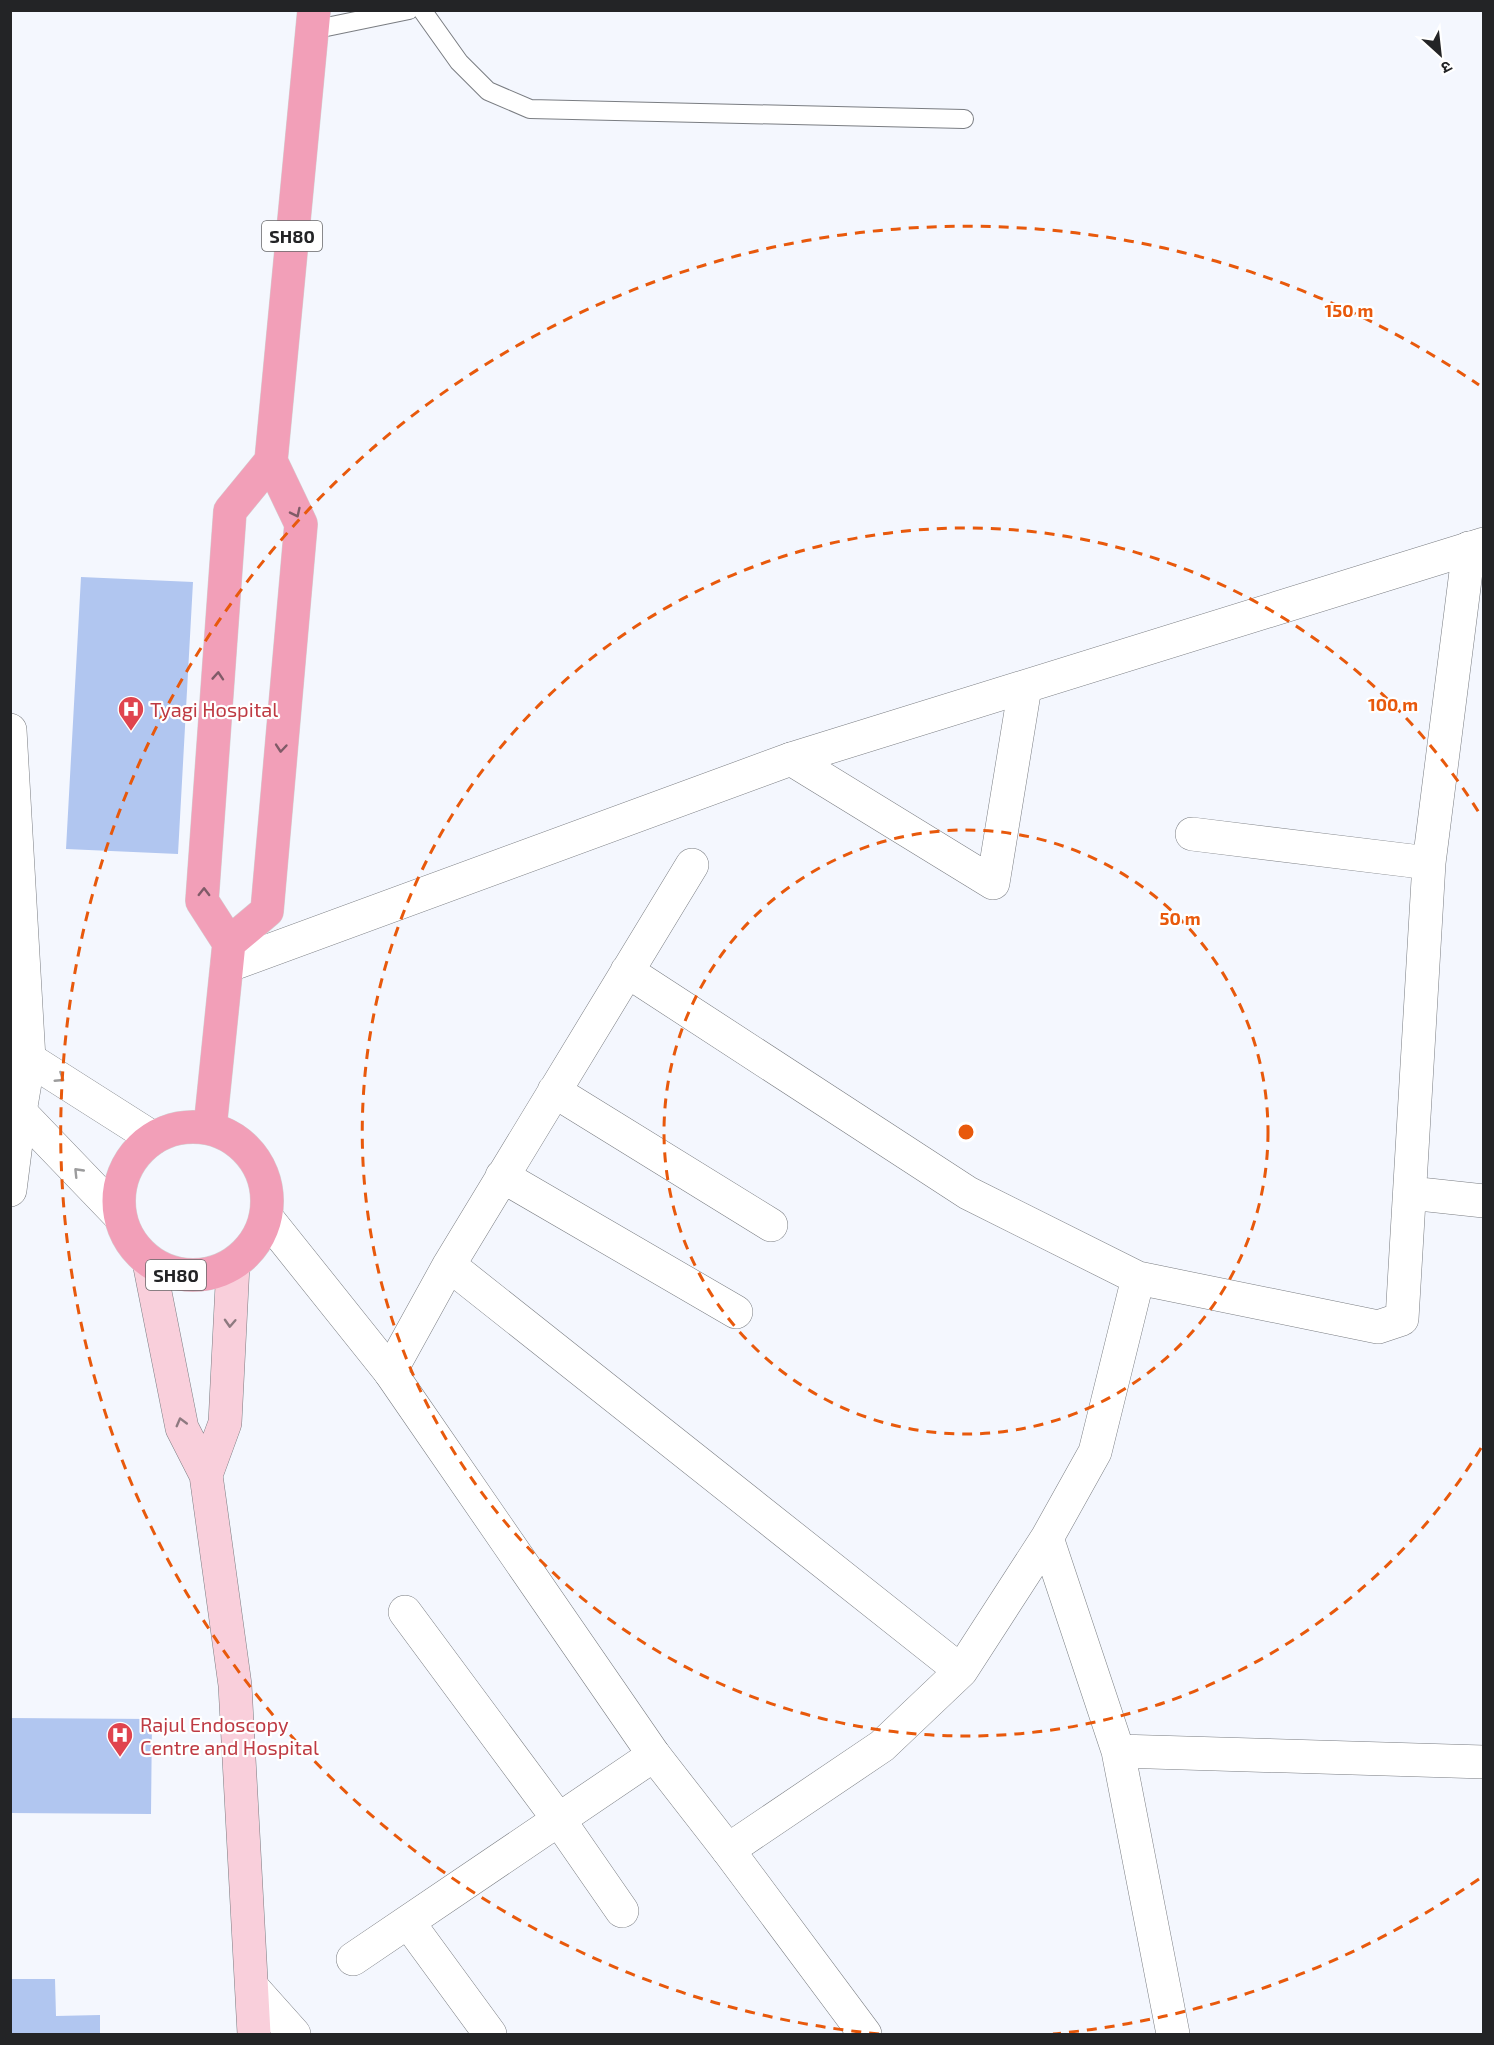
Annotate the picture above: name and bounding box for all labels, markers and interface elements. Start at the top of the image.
north arrow [1410,24,1470,84]
text: उ [1438,57,1456,79]
road number: SH80 [262,221,322,251]
text: 150 m [1325,299,1373,321]
one-way arrow [289,507,301,518]
one-way arrow [211,672,224,681]
text: 100 m [1368,693,1418,715]
hospital icon: Tyagi Hospital [116,694,146,732]
place label: Tyagi Hospital [150,697,278,721]
one-way arrow [275,744,288,753]
one-way arrow [197,887,210,896]
text: 50 m [1159,907,1201,929]
one-way arrow [54,1071,64,1083]
centre of rings [956,1122,976,1142]
one-way arrow [74,1168,85,1179]
road number: SH80 [146,1260,206,1290]
one-way arrow [223,1318,236,1327]
one-way arrow [176,1417,189,1427]
place label: Rajul Endoscopy Centre and Hospital [140,1712,319,1759]
hospital icon: Rajul Endoscopy Centre and Hospital [105,1720,135,1758]

